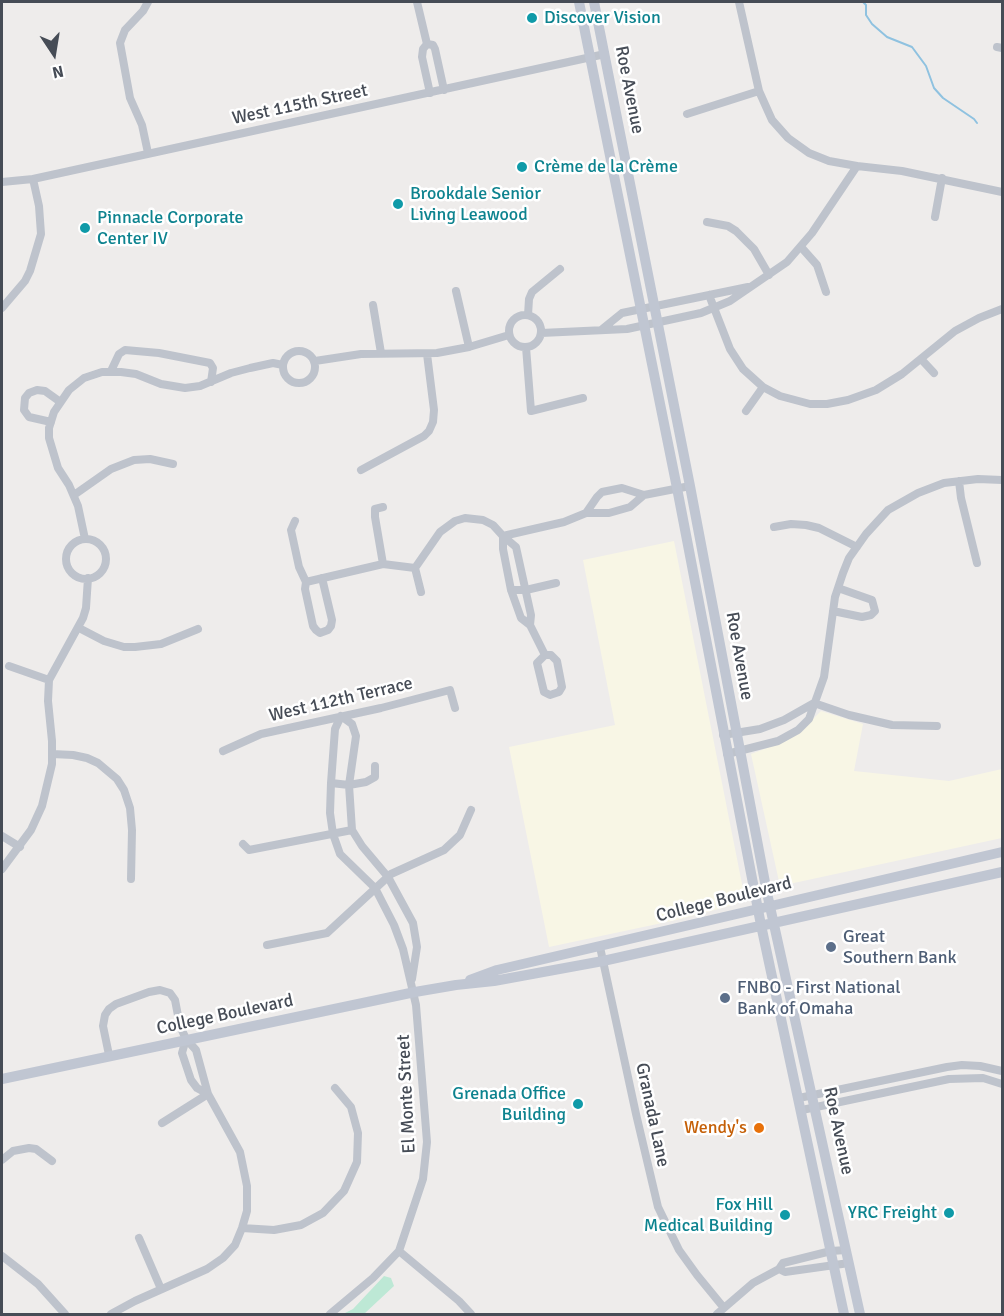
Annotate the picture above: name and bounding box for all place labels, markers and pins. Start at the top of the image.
place label: Discover Vision [544,7,661,29]
marker: Discover Vision [525,11,539,25]
place label: Crème de la Crème [534,156,678,178]
marker: Crème de la Crème [515,160,529,174]
place label: Brookdale Senior Living Leawood [410,183,541,226]
marker: Brookdale Senior Living Leawood [391,197,405,211]
place label: Pinnacle Corporate Center IV [97,207,244,250]
marker: Pinnacle Corporate Center IV [78,221,92,235]
place label: Great Southern Bank [843,926,957,968]
marker: Great Southern Bank [824,940,838,954]
place label: FNBO - First National Bank of Omaha [737,977,901,1020]
marker: FNBO - First National Bank of Omaha [718,991,732,1005]
place label: Grenada Office Building [452,1083,566,1126]
marker: Grenada Office Building [571,1097,585,1111]
place label: Wendy's [684,1117,747,1139]
marker: Wendy's [752,1121,766,1135]
place label: Fox Hill Medical Building [644,1194,773,1236]
place label: YRC Freight [848,1202,937,1224]
marker: YRC Freight [942,1206,956,1220]
marker: Fox Hill Medical Building [778,1208,792,1222]

